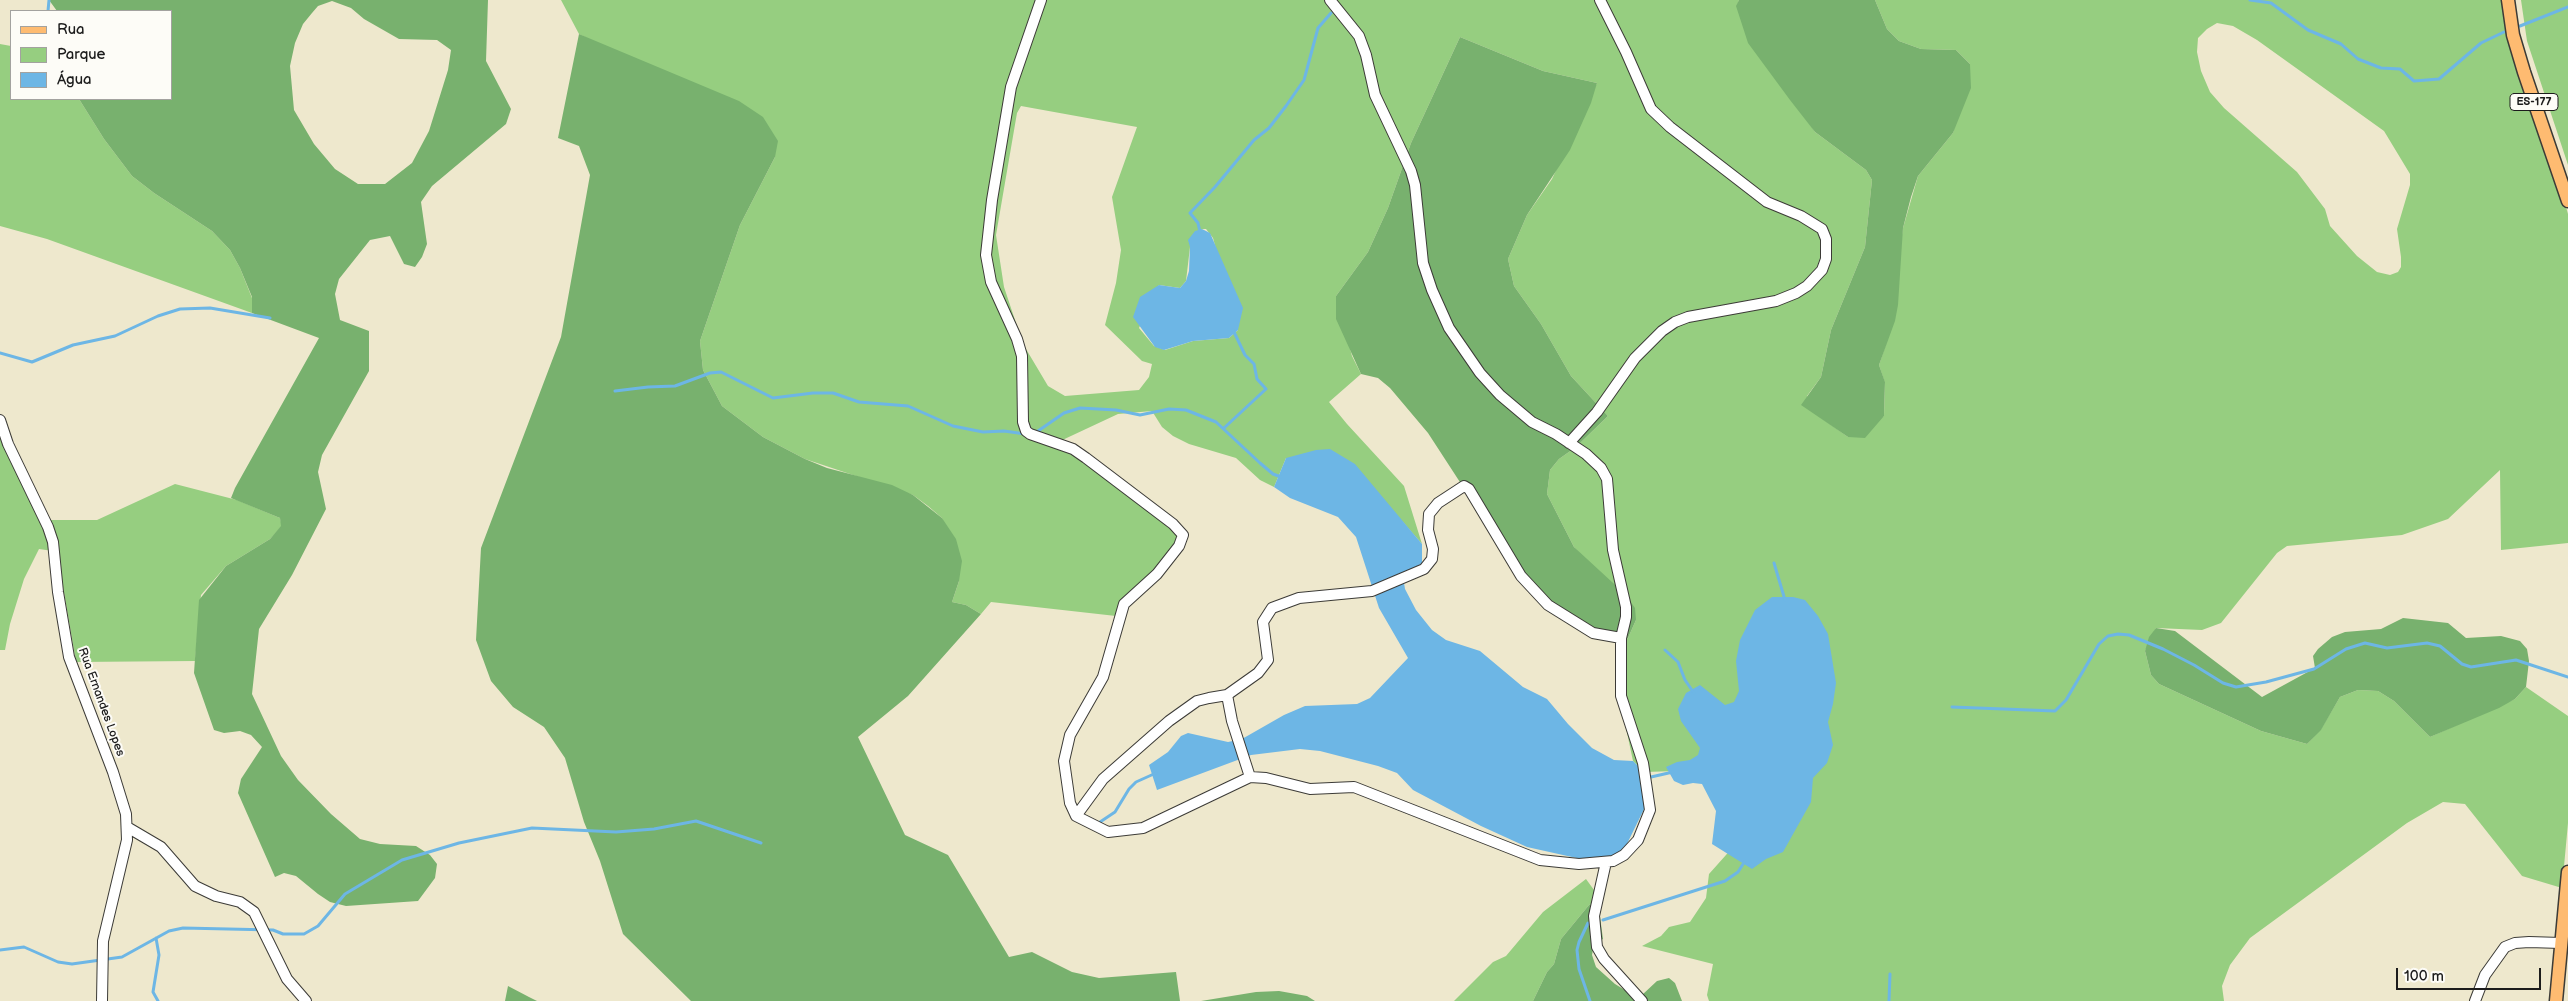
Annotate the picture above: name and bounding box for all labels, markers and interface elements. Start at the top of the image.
legend [10,10,172,100]
text: Rua [57,20,85,39]
text: Parque [57,45,105,64]
text: Água [57,70,92,89]
road number: ES-177 [2510,94,2558,110]
street label: Rua Ernandes Lopes [75,646,127,758]
scale bar [2398,958,2543,990]
text: 100 m [2404,967,2444,986]

